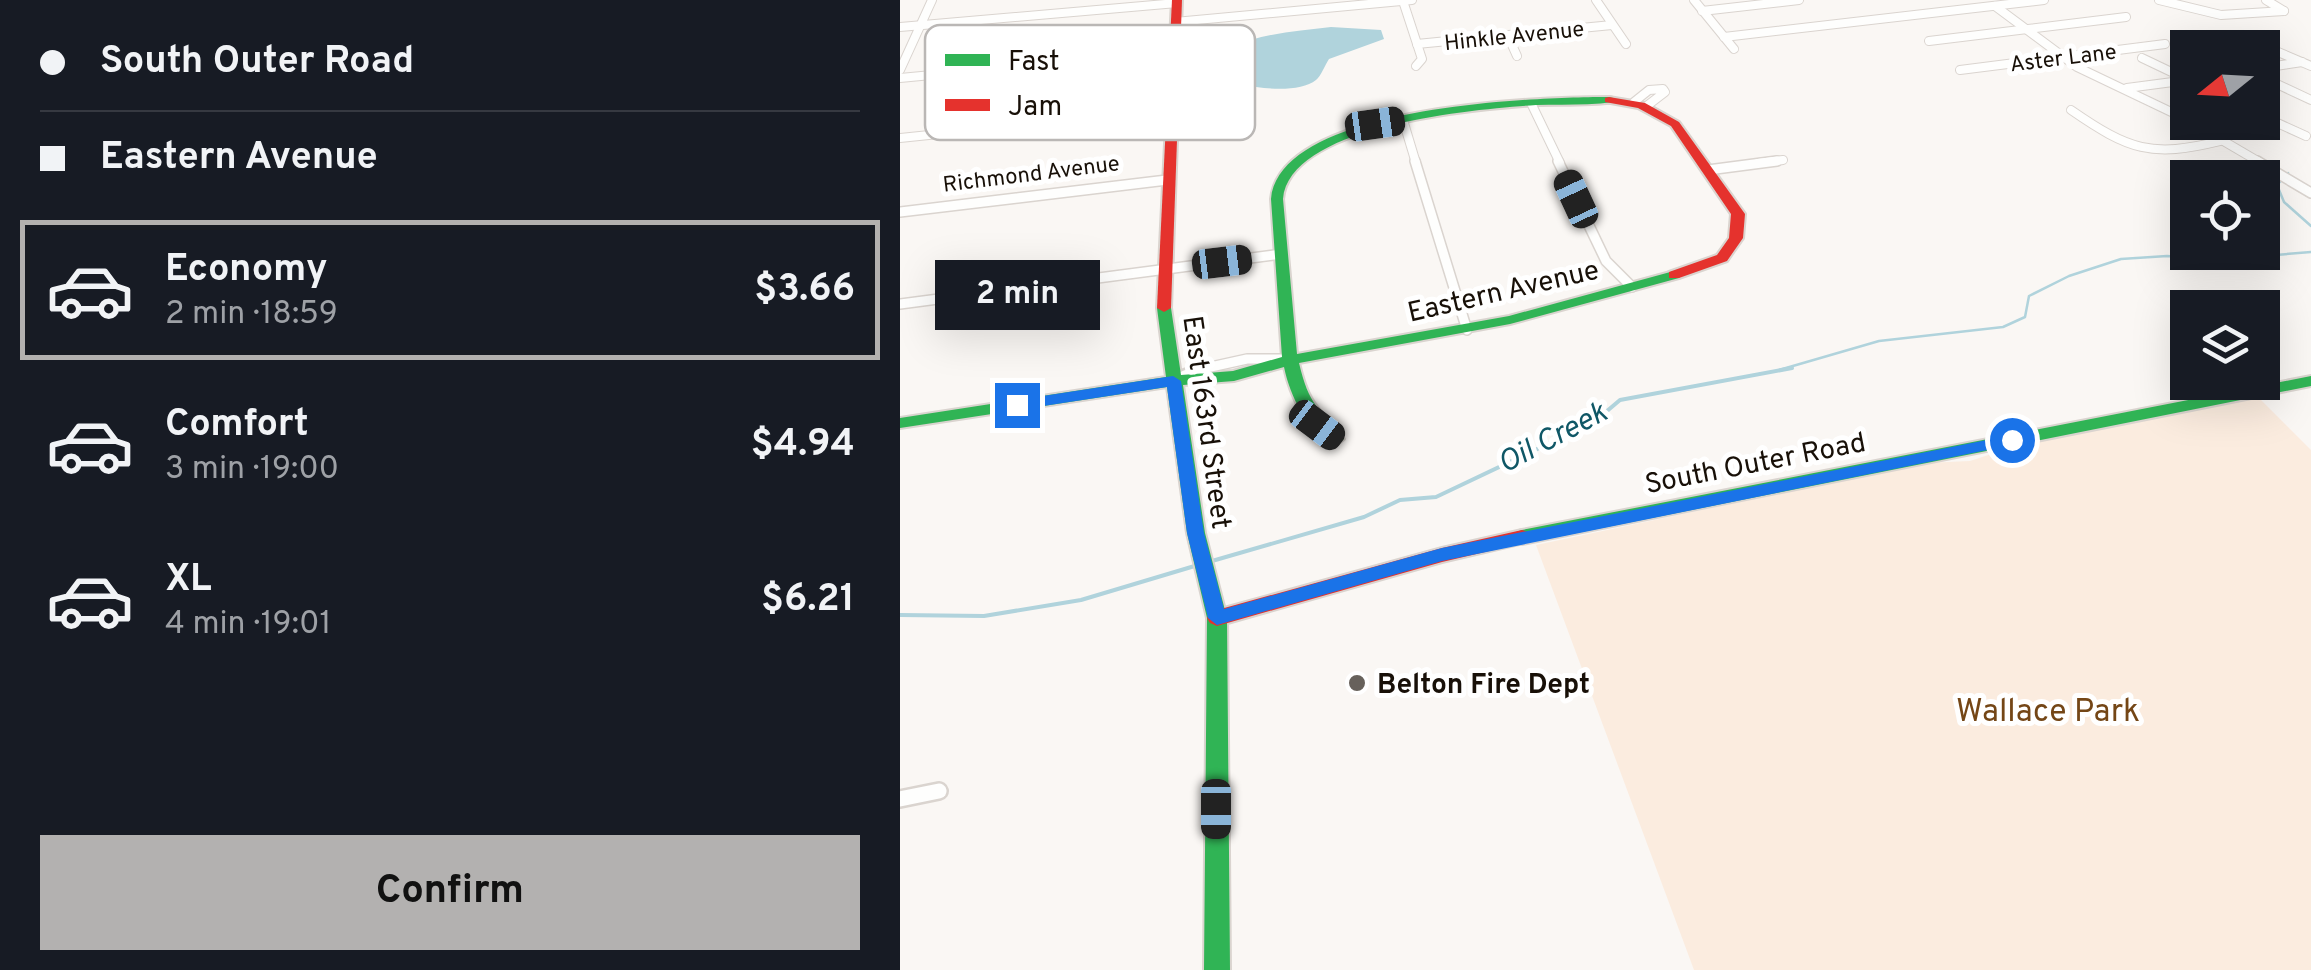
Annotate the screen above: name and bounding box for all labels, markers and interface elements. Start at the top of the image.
street label: Hinkle Avenue [1443,17,1586,58]
legend [925,25,1255,140]
north arrow [2170,30,2280,140]
map controls [2170,30,2280,400]
text: South Outer Road [100,38,414,87]
street label: Aster Lane [2008,40,2118,79]
text: Fast [1008,45,1060,81]
text: Jam [1008,90,1062,126]
car [1343,105,1407,143]
text: Eastern Avenue [100,134,378,183]
street label: Richmond Avenue [941,151,1121,200]
button: locate [2170,160,2280,270]
car [1550,165,1602,233]
car [1190,243,1254,281]
icon: car [45,245,135,335]
text: Economy [165,246,327,295]
street label: Eastern Avenue [1404,253,1603,332]
callout: 2 min [934,260,1100,330]
text: $3.66 [754,266,855,315]
text: 2 min [976,275,1059,315]
button: layers [2170,290,2280,400]
text: 2 min · 18:59 [165,295,338,335]
street label: East 163rd Street [1172,313,1238,531]
route end [995,383,1040,428]
car [1284,395,1350,455]
water label: Oil Creek [1492,395,1615,483]
icon: car [45,400,135,490]
text: Comfort [165,401,309,450]
route start [1990,418,2035,463]
text: $4.94 [751,421,855,470]
street label: South Outer Road [1642,426,1869,504]
text: 3 min · 19:00 [165,450,339,490]
icon: car [45,555,135,645]
text: XL [165,556,212,605]
text: $6.21 [761,576,855,625]
text: 4 min · 19:01 [165,605,331,645]
place label: Belton Fire Dept [1377,668,1590,704]
marker: Belton Fire Dept [1346,672,1368,694]
park label: Wallace Park [1956,693,2140,733]
car [1201,779,1231,839]
button: Confirm [40,835,860,950]

